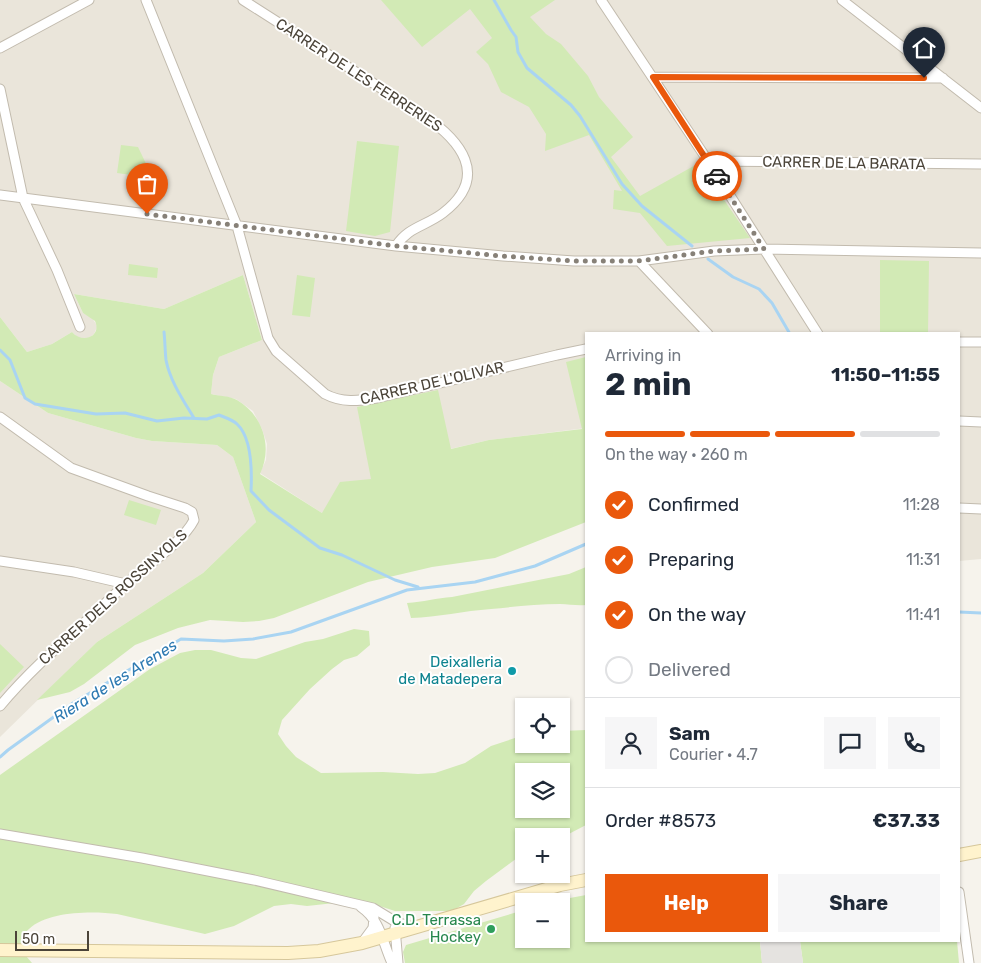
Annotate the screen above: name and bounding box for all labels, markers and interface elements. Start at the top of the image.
street label: CARRER DE LES FERRERIES [272,14,446,136]
pin [903,27,945,78]
icon: home [910,34,938,62]
courier [692,151,742,201]
street label: CARRER DE LA BARATA [762,153,926,173]
icon: car [703,162,731,190]
pin [126,163,168,214]
icon: bag [133,170,161,198]
text: Arriving in [605,346,681,365]
street label: CARRER DE L'OLIVAR [358,358,506,408]
text: 11:50–11:55 [831,363,940,386]
text: 2 min [605,365,692,403]
text: On the way · 260 m [605,445,748,464]
icon: check [605,491,633,519]
text: Confirmed [648,493,739,516]
text: 11:28 [903,495,940,514]
street label: CARRER DELS ROSSINYOLS [35,526,191,668]
icon: check [605,546,633,574]
text: Preparing [648,548,734,571]
text: 11:31 [906,550,940,569]
icon: check [605,601,633,629]
text: On the way [648,603,746,626]
text: 11:41 [906,605,940,624]
water label: Riera de les Arenes [50,635,180,727]
place label: Deixalleria de Matadepera [398,653,502,688]
text: Delivered [648,658,731,681]
marker: Deixalleria de Matadepera [506,665,518,677]
map controls [515,698,570,948]
button: locate [515,698,570,753]
button: person [605,717,657,769]
button: chat [824,717,876,769]
button: phone [888,717,940,769]
text: Sam [669,722,710,745]
text: Courier · 4.7 [669,745,758,764]
button: layers [515,763,570,818]
text: Order #8573 [605,809,716,832]
text: €37.33 [872,809,940,832]
button: + [515,828,570,883]
button: Help [605,874,768,932]
button: Share [778,874,940,932]
button: − [515,893,570,948]
place label: C.D. Terrassa Hockey [392,911,481,946]
marker: C.D. Terrassa Hockey [485,923,497,935]
scale bar [15,928,89,951]
text: 50 m [22,931,55,948]

